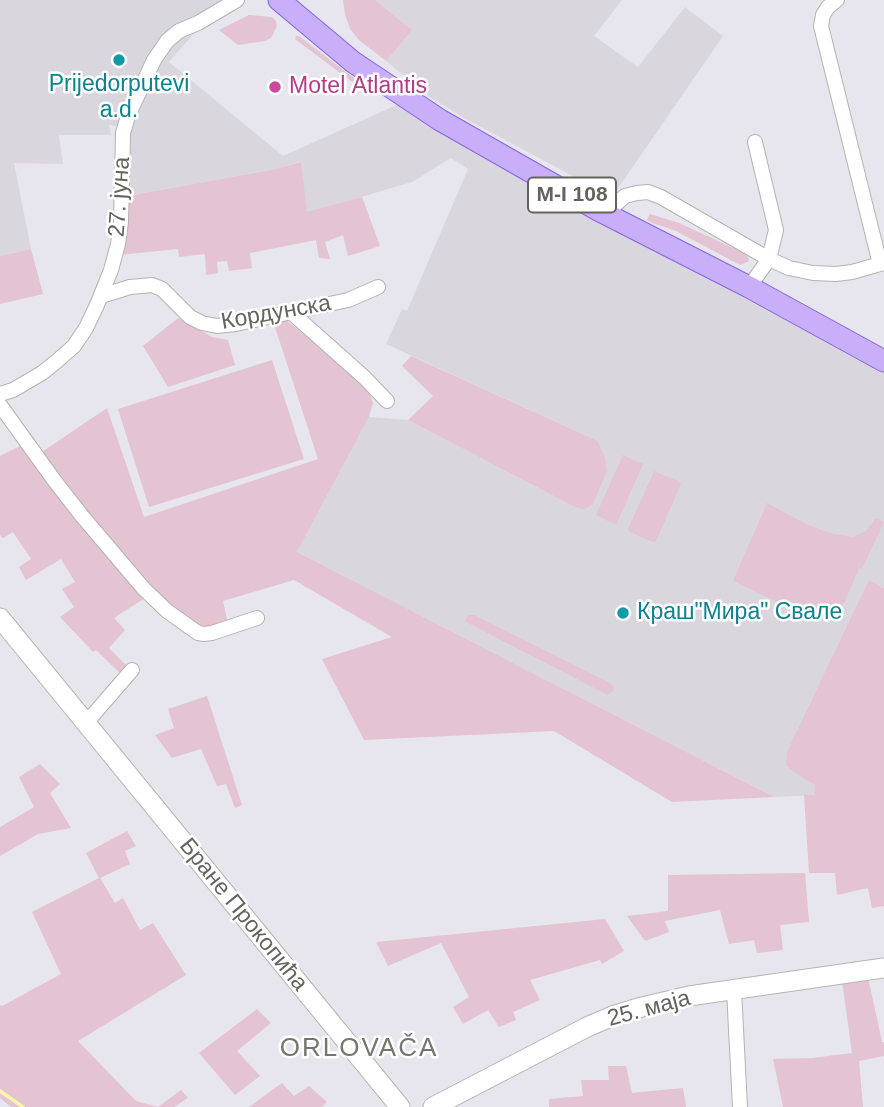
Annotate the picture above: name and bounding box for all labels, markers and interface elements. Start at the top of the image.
marker: Prijedorputevi a.d. [111,52,127,68]
place label: Prijedorputevi a.d. [49,71,189,125]
place label: Motel Atlantis [289,73,427,101]
marker: Motel Atlantis [267,79,283,95]
street label: 27. јуна [103,156,137,238]
road number: M-I 108 [528,178,616,212]
street label: Кордунска [219,290,333,336]
place label: Краш"Мира" Свале [637,599,842,627]
marker: Краш"Мира" Свале [615,605,631,621]
street label: Бране Прокопића [173,833,313,997]
street label: 25. маја [604,985,694,1033]
district label: ORLOVAČA [281,1033,437,1065]

